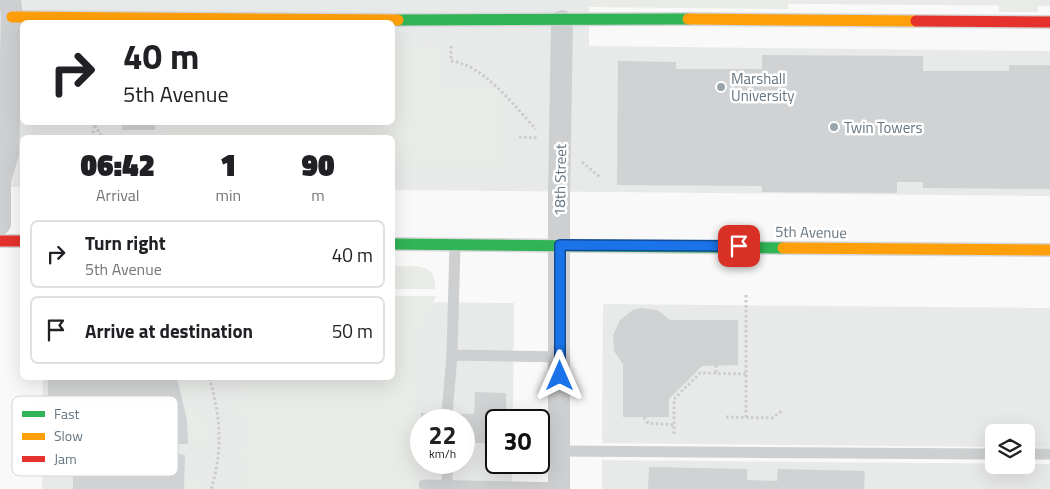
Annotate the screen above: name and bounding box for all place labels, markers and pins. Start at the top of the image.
place label: Marshall University [731,67,795,107]
marker: Marshall University [715,81,727,93]
place label: Twin Towers [844,116,922,139]
marker: Twin Towers [828,121,840,133]
pin [718,225,760,267]

